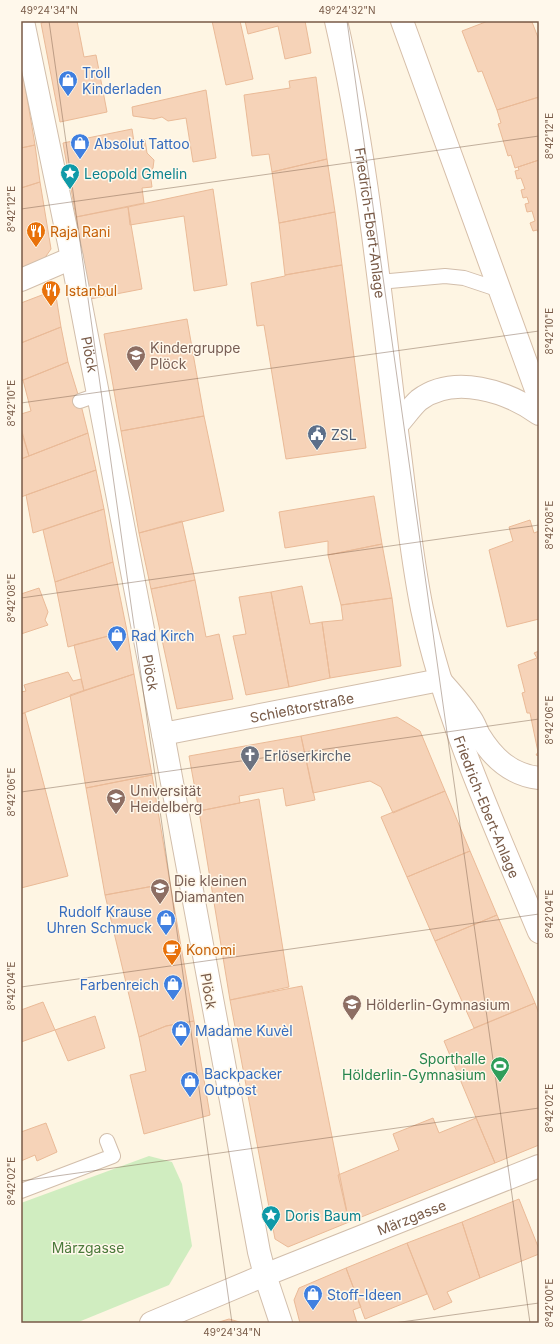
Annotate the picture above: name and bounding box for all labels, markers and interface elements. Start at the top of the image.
text: 49°24'34"N [20,4,78,16]
text: 49°24'32"N [318,4,376,16]
place label: Troll Kinderladen [82,64,162,97]
shop icon: Troll Kinderladen [57,69,79,97]
text: 8°42'12"E [543,113,555,159]
shop icon: Absolut Tattoo [69,132,91,160]
place label: Absolut Tattoo [94,135,190,152]
street label: Friedrich-Ebert-Anlage [352,146,390,299]
place icon: Leopold Gmelin [59,162,81,190]
place label: Leopold Gmelin [84,165,187,182]
text: 8°42'12"E [5,186,17,232]
restaurant icon: Raja Rani [25,220,47,248]
place label: Raja Rani [50,223,110,240]
restaurant icon: Istanbul [40,279,62,307]
place label: Istanbul [65,282,117,299]
text: 8°42'10"E [543,308,555,354]
street label: Plöck [79,335,102,374]
place label: Kindergruppe Plöck [150,339,241,372]
school or university icon: Kindergruppe Plöck [125,344,147,372]
text: 8°42'10"E [5,380,17,426]
public building icon: ZSL [306,423,328,451]
place label: ZSL [331,426,357,443]
text: 8°42'08"E [543,501,555,549]
text: 8°42'08"E [5,574,17,622]
shop icon: Rad Kirch [106,624,128,652]
place label: Rad Kirch [131,627,195,644]
street label: Plöck [139,653,163,692]
street label: Schießtorstraße [248,689,355,725]
text: 8°42'06"E [543,696,555,744]
street label: Friedrich-Ebert-Anlage [451,733,524,880]
church icon: Erlöserkirche [239,744,261,772]
place label: Erlöserkirche [264,747,351,764]
text: 8°42'06"E [5,768,17,816]
place label: Universität Heidelberg [130,782,202,815]
school or university icon: Universität Heidelberg [105,787,127,815]
place label: Die kleinen Diamanten [174,872,247,905]
school or university icon: Die kleinen Diamanten [149,877,171,905]
text: 8°42'04"E [543,889,555,939]
place label: Rudolf Krause Uhren Schmuck [46,903,152,936]
shop icon: Rudolf Krause Uhren Schmuck [155,908,177,936]
cafe icon: Konomi [161,938,183,966]
place label: Konomi [186,941,236,958]
text: 8°42'04"E [5,961,17,1011]
street label: Plöck [197,972,221,1011]
shop icon: Farbenreich [162,973,184,1001]
place label: Farbenreich [80,976,159,993]
school or university icon: Hölderlin-Gymnasium [341,993,363,1021]
place label: Hölderlin-Gymnasium [366,996,510,1013]
shop icon: Madame Kuvèl [170,1019,192,1047]
place label: Madame Kuvèl [195,1022,293,1039]
place label: Sporthalle Hölderlin-Gymnasium [342,1050,486,1083]
sports icon: Sporthalle Hölderlin-Gymnasium [489,1055,511,1083]
place label: Backpacker Outpost [204,1065,282,1098]
shop icon: Backpacker Outpost [179,1070,201,1098]
text: 8°42'02"E [543,1084,555,1132]
text: 8°42'02"E [5,1157,17,1205]
street label: Märzgasse [374,1195,448,1238]
place icon: Doris Baum [260,1204,282,1232]
place label: Doris Baum [285,1207,361,1224]
park label: Märzgasse [52,1239,124,1256]
text: 8°42'00"E [543,1279,555,1327]
shop icon: Stoff-Ideen [302,1283,324,1311]
place label: Stoff-Ideen [327,1286,402,1303]
text: 49°24'34"N [203,1326,261,1338]

